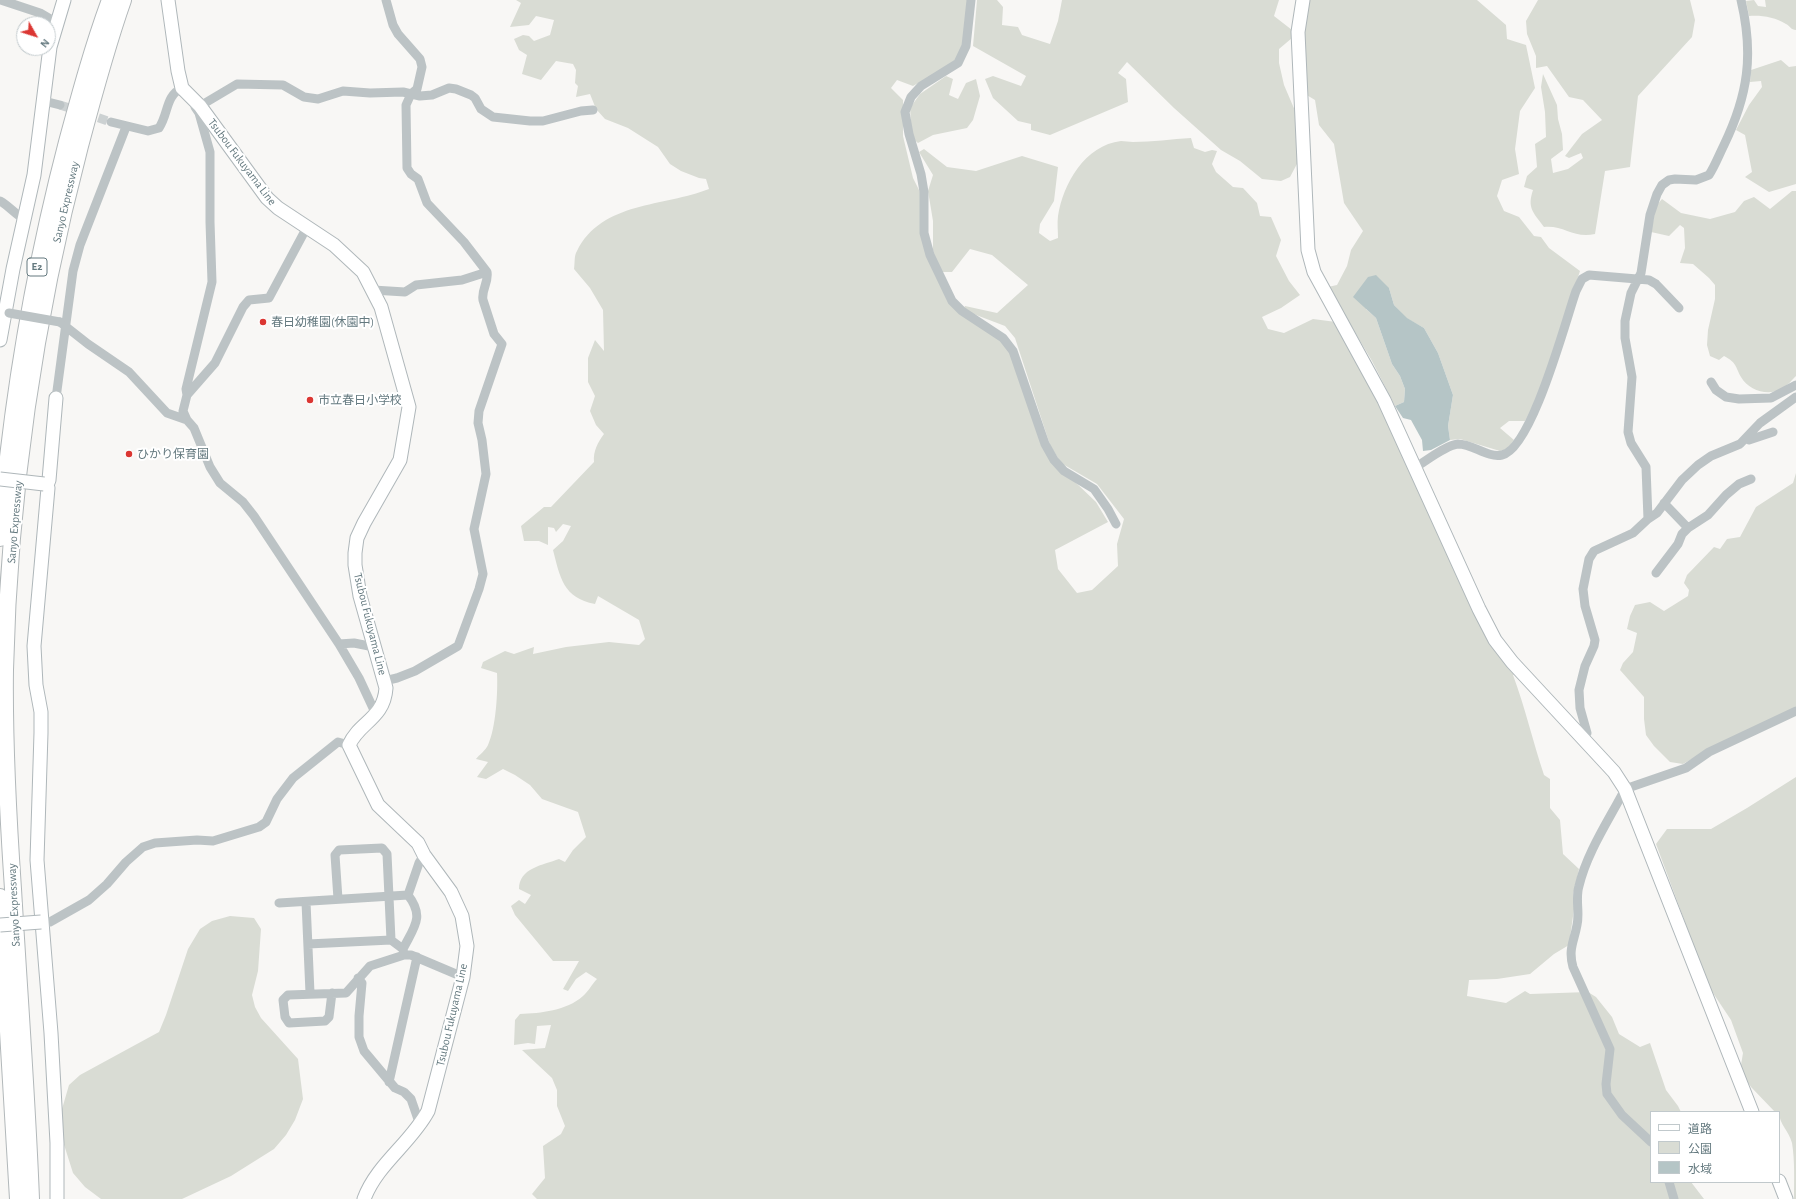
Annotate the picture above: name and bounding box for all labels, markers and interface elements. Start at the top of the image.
north arrow [16,16,56,56]
text: N [38,37,52,50]
street label: Tsubou Fukuyama Line [205,116,279,208]
street label: Sanyo Expressway [50,160,82,244]
road number: E2 [27,258,47,276]
place label: 春日幼稚園(休園中) [271,315,374,329]
marker: 春日幼稚園(休園中) [258,317,268,327]
place label: 市立春日小学校 [318,393,402,407]
marker: 市立春日小学校 [305,395,315,405]
place label: ひかり保育園 [137,447,209,461]
marker: ひかり保育園 [124,449,134,459]
street label: Sanyo Expressway [4,480,26,564]
street label: Tsubou Fukuyama Line [350,571,390,677]
street label: Sanyo Expressway [5,863,23,947]
street label: Tsubou Fukuyama Line [433,962,471,1068]
legend [1650,1111,1780,1183]
text: 道路 [1688,1123,1712,1135]
text: 公園 [1688,1143,1712,1155]
text: 水域 [1688,1163,1712,1175]

